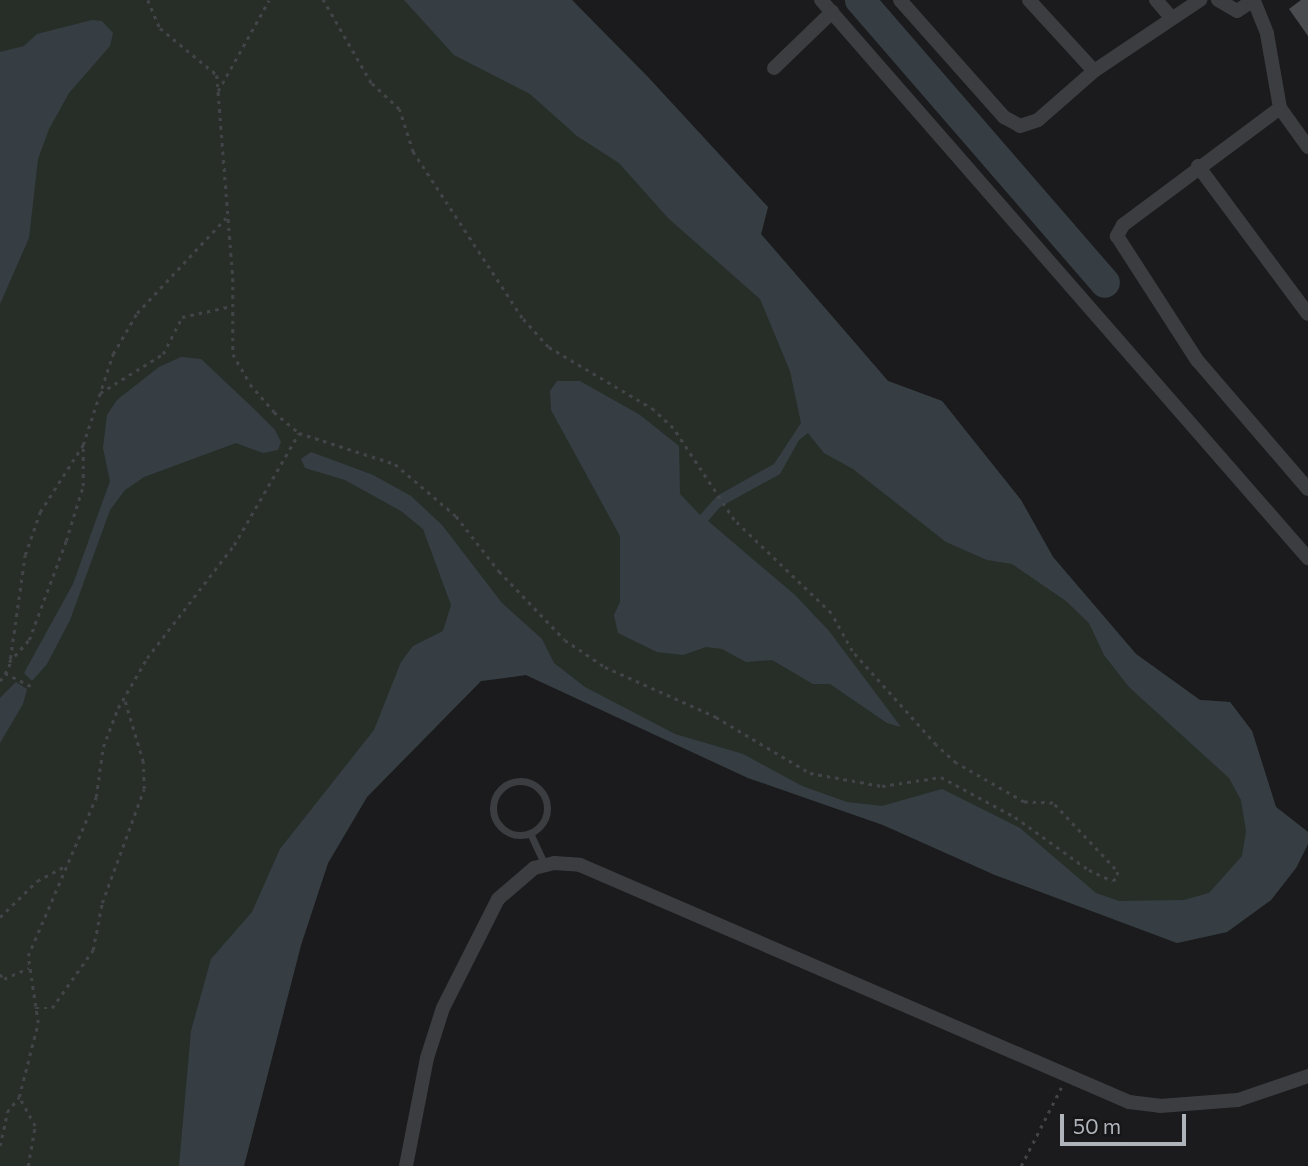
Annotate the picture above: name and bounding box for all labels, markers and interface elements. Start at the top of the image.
scale bar [1063,1100,1189,1144]
text: 50 m [1073,1113,1121,1138]

